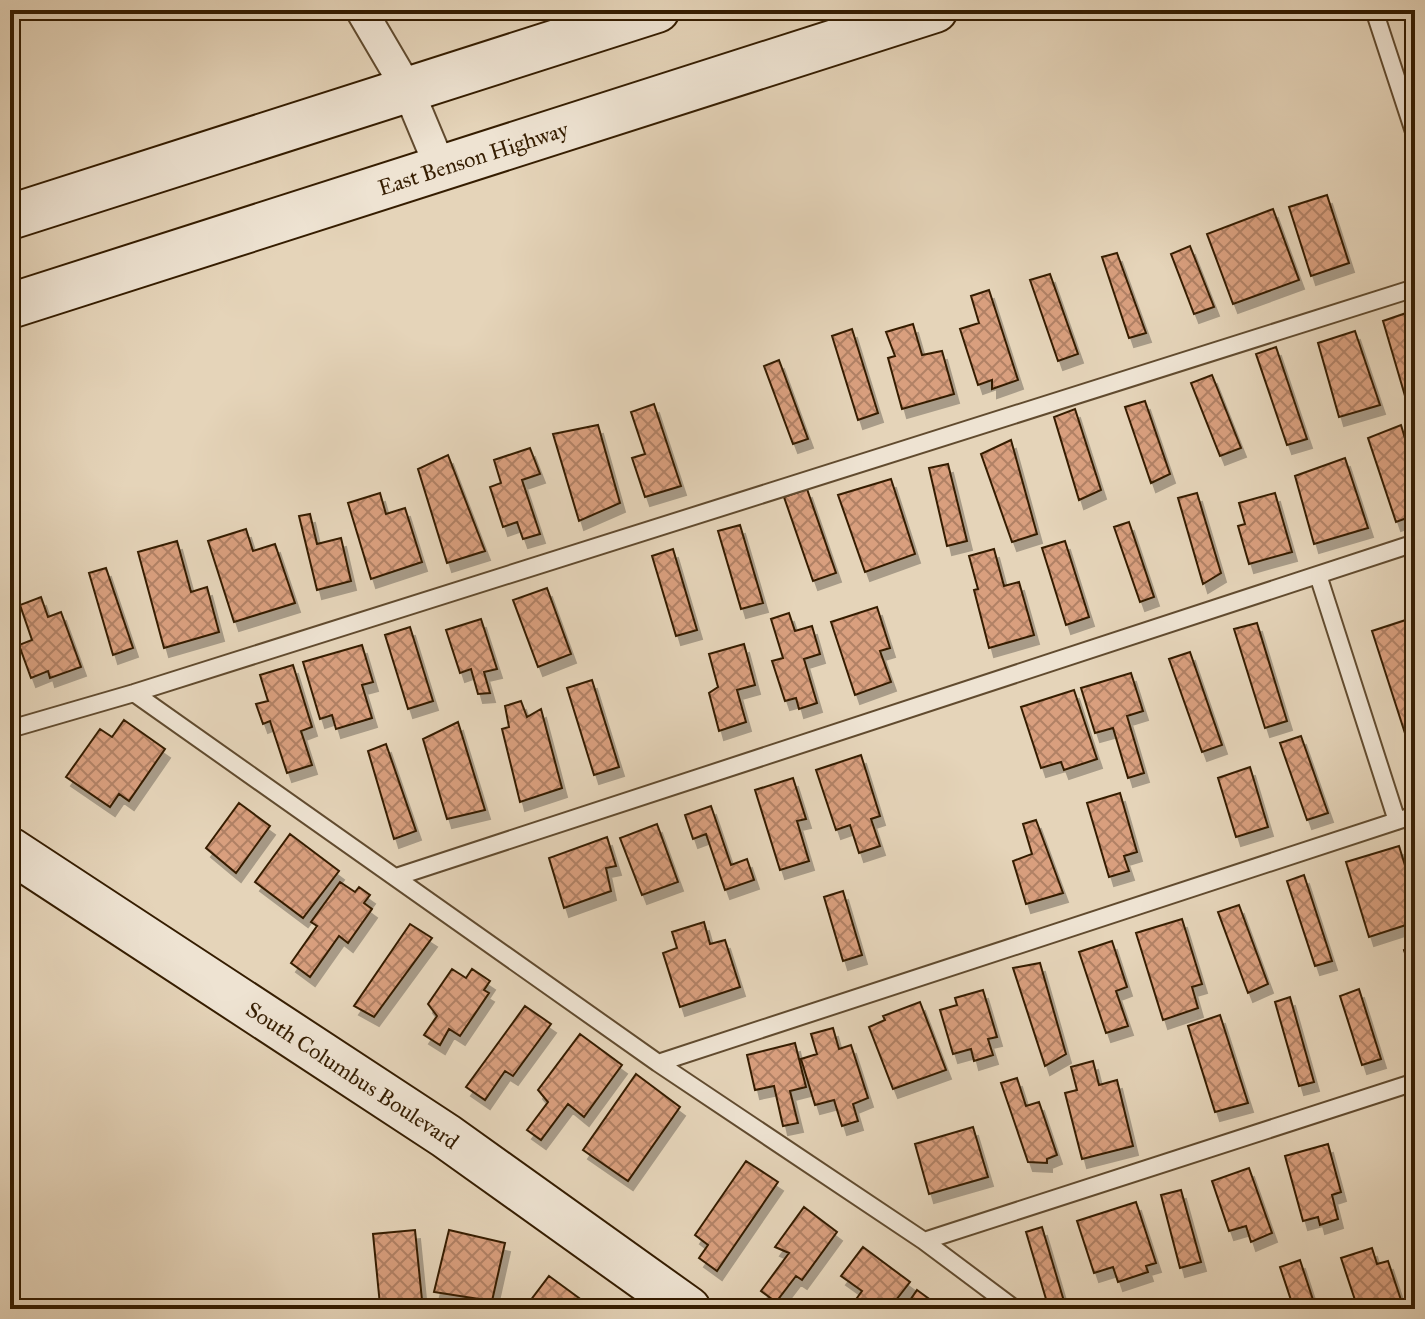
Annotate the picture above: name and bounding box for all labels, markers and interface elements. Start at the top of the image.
street label: East Benson Highway [374,115,572,201]
street label: South Columbus Boulevard [241,995,465,1155]

